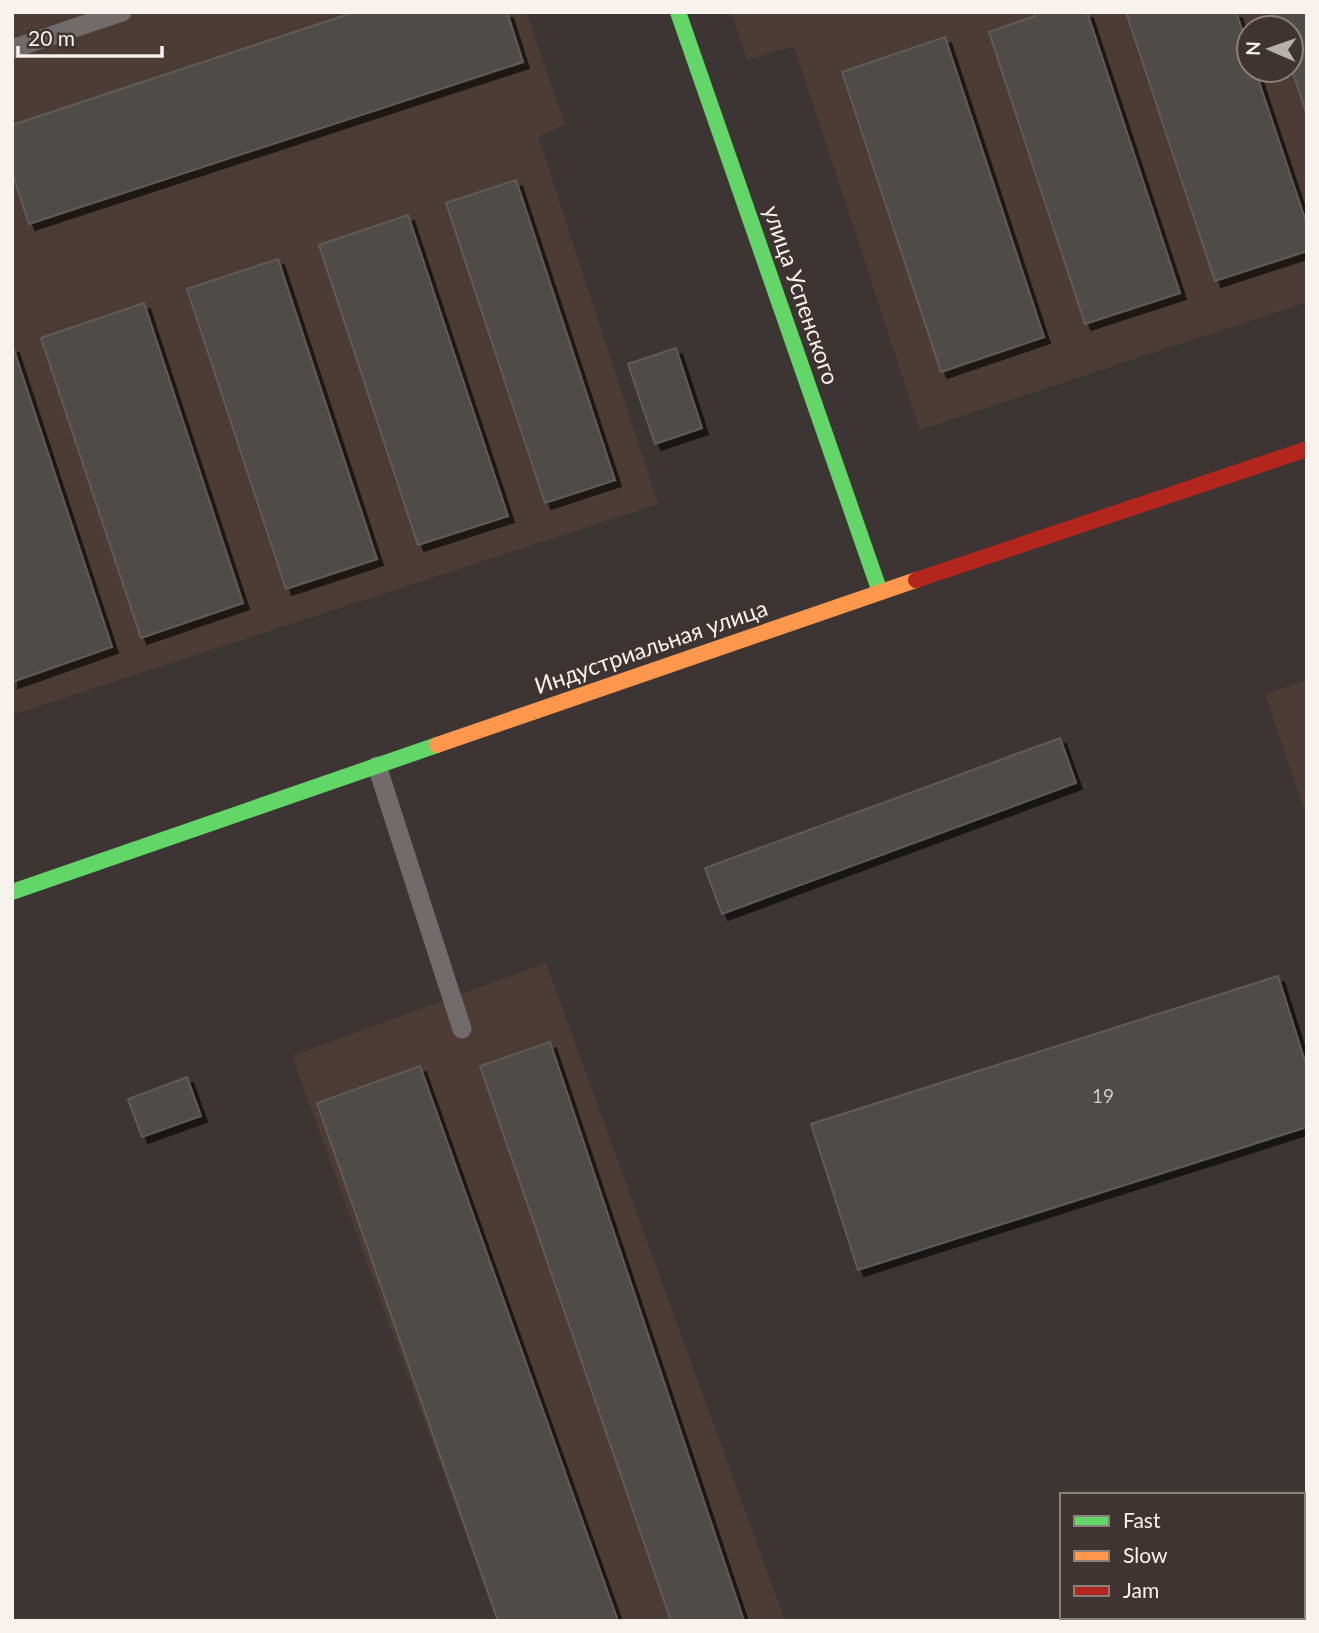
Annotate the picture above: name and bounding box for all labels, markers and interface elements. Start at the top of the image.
scale bar [18,14,161,58]
north arrow [1235,14,1305,84]
text: 20 m [28,25,75,50]
text: N [1241,41,1264,56]
street label: улица Успенского [758,201,846,388]
street label: Индустриальная улица [530,593,771,699]
house number: 19 [1092,1084,1114,1107]
legend [1060,1493,1305,1619]
text: Fast [1123,1507,1161,1532]
text: Slow [1123,1542,1168,1567]
text: Jam [1123,1577,1159,1602]

